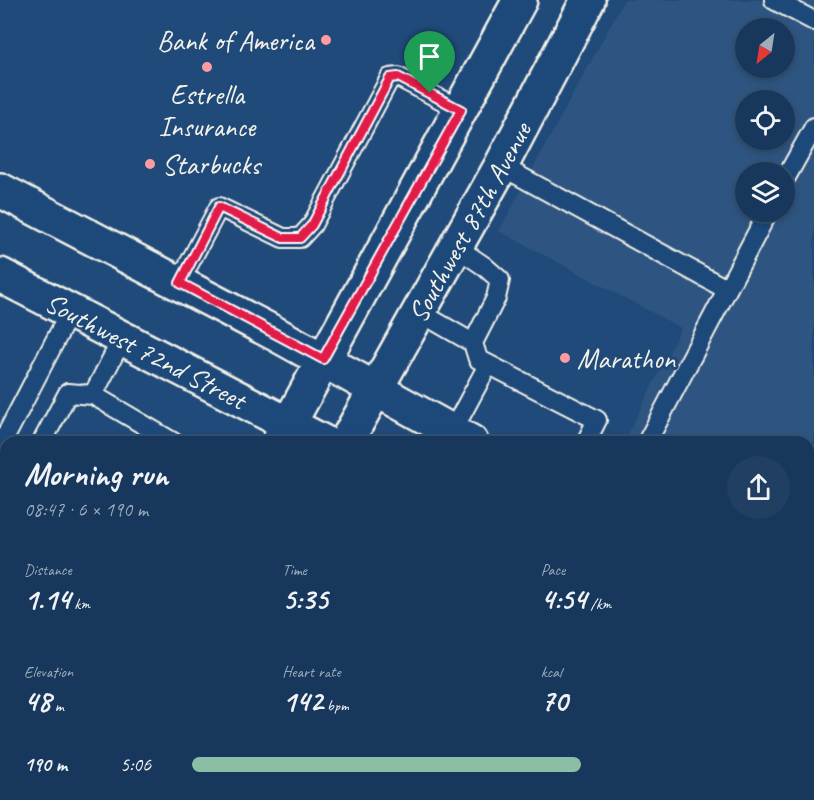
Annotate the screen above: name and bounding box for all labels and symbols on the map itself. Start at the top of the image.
north arrow [735,18,795,78]
place label: Bank of America [157,23,316,58]
pin [404,31,455,93]
marker: Bank of America [319,33,333,47]
marker: Estrella Insurance [200,60,214,74]
place label: Estrella Insurance [159,77,257,144]
street label: Southwest 87th Avenue [399,114,539,328]
place label: Starbucks [162,147,262,182]
marker: Starbucks [143,157,157,171]
street label: Southwest 72nd Street [40,284,254,418]
place label: Marathon [577,341,677,376]
marker: Marathon [558,351,572,365]

